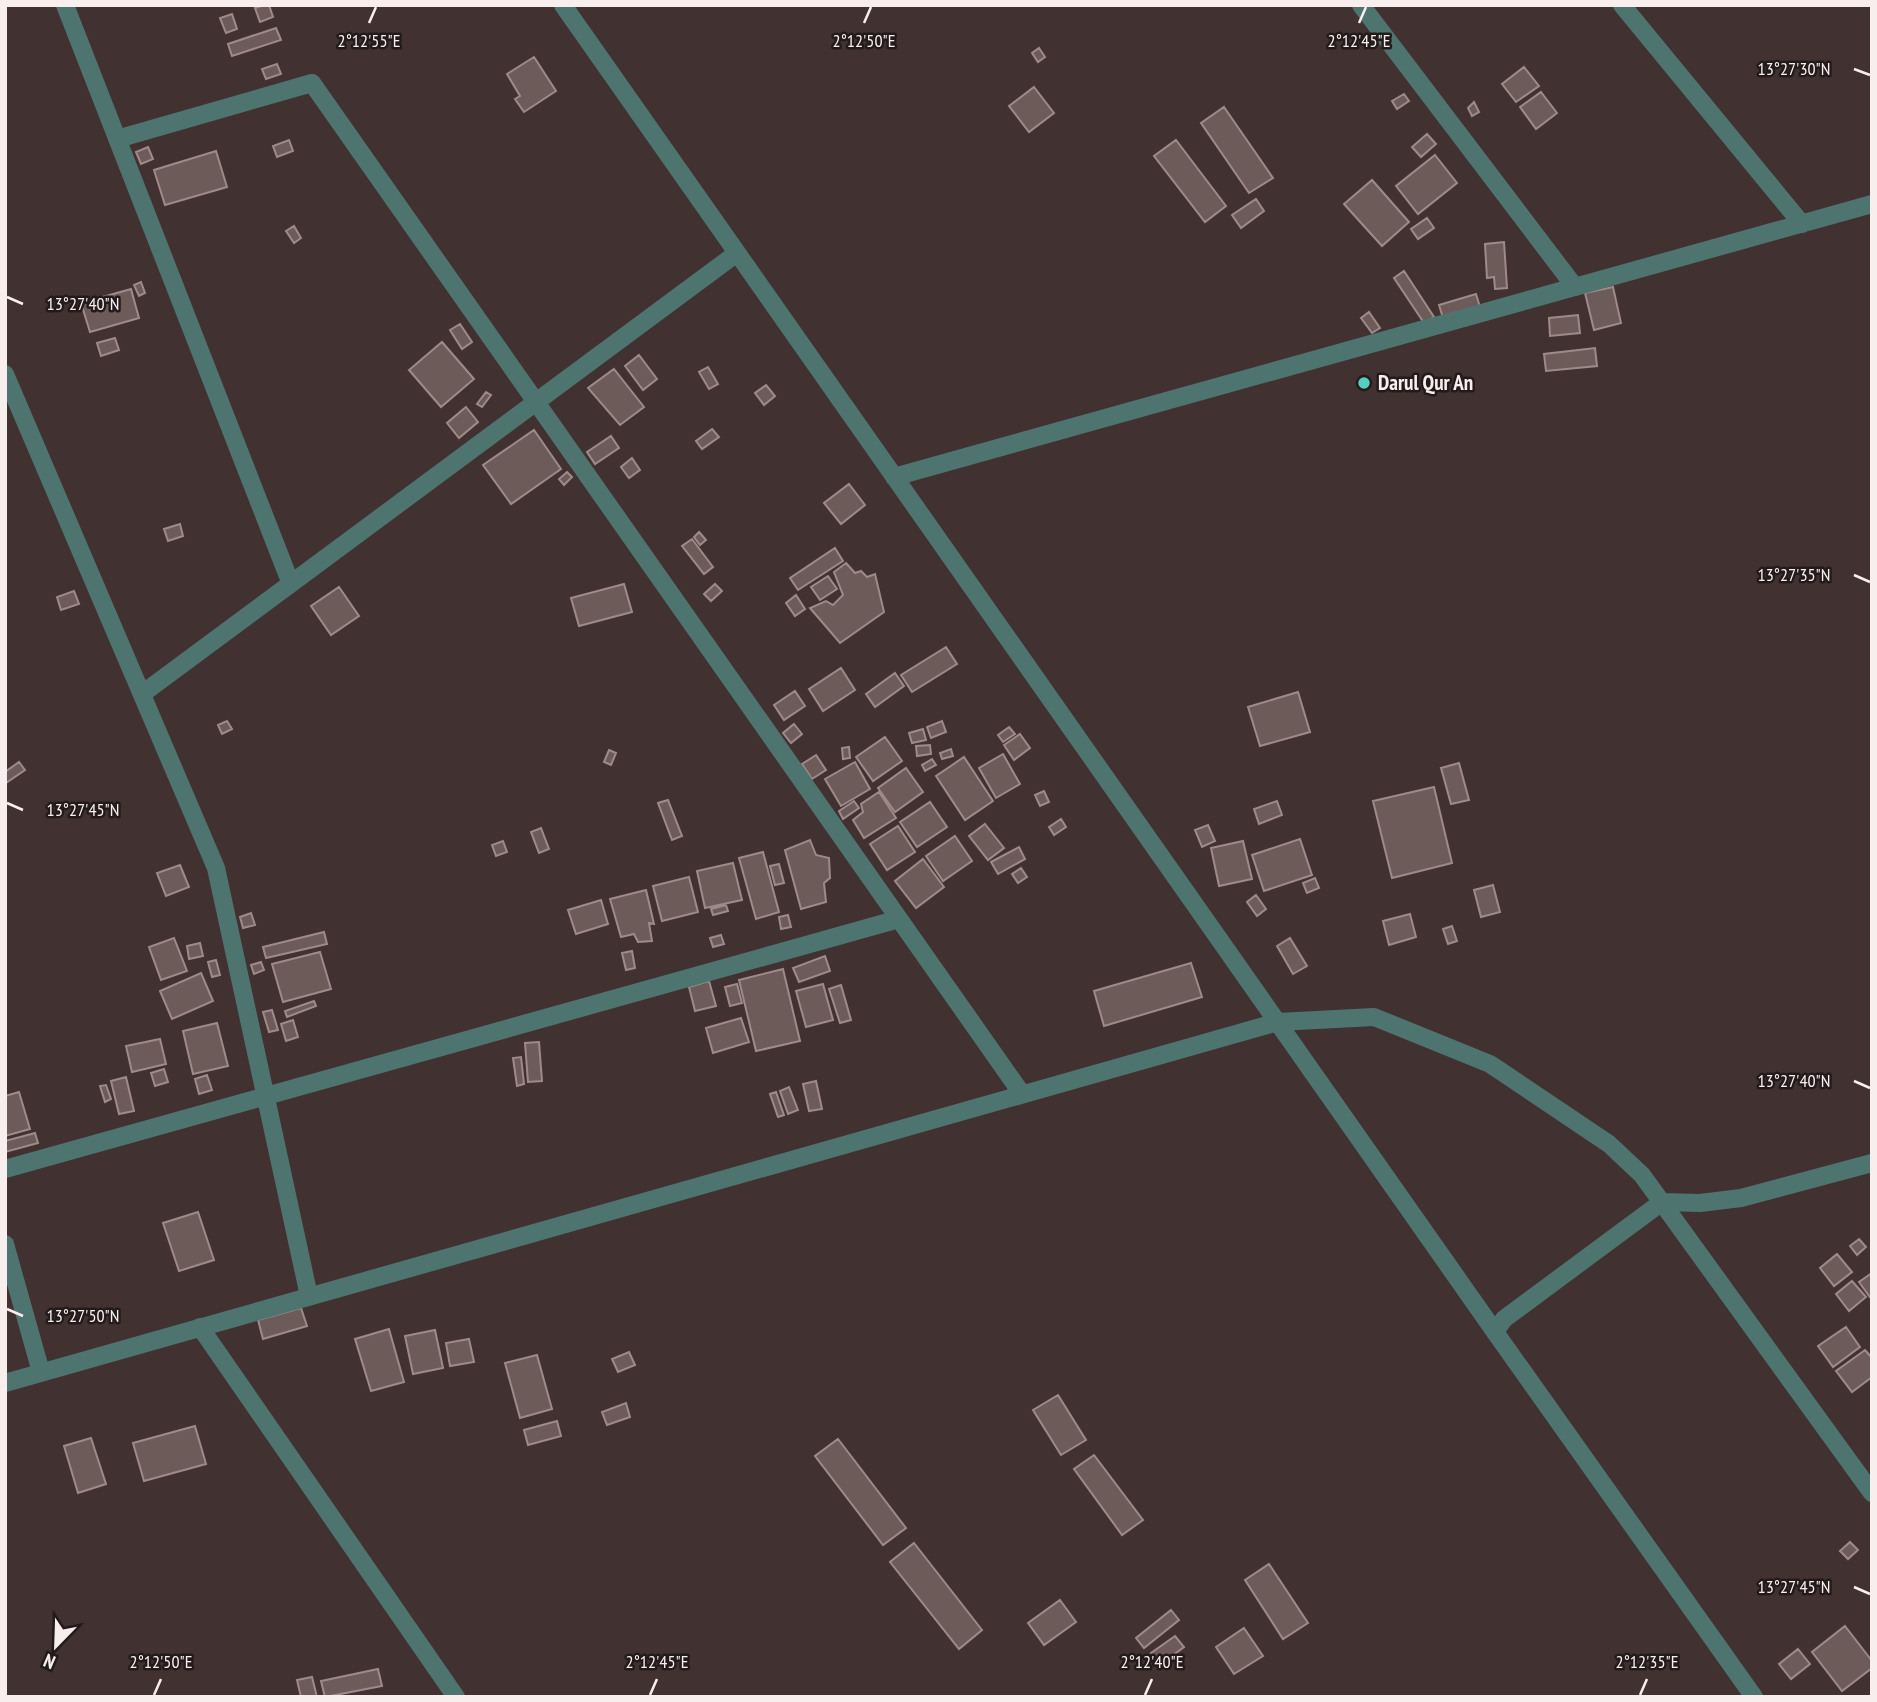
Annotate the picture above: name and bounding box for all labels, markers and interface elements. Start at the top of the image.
text: 2°12'55"E [338,29,400,52]
text: 2°12'50"E [833,29,895,52]
text: 2°12'45"E [1328,29,1390,52]
text: 13°27'30"N [1758,57,1830,80]
text: 13°27'40"N [47,292,119,315]
place label: Darul Qur An [1378,369,1473,396]
marker: Darul Qur An [1356,375,1372,391]
text: 13°27'35"N [1758,563,1830,586]
text: 13°27'45"N [47,798,119,821]
text: 13°27'40"N [1758,1069,1830,1092]
text: 13°27'50"N [47,1304,119,1327]
text: 13°27'45"N [1758,1575,1830,1598]
north arrow [21,1611,91,1681]
text: N [40,1649,59,1675]
text: 2°12'50"E [130,1650,192,1673]
text: 2°12'45"E [626,1650,688,1673]
text: 2°12'40"E [1121,1650,1183,1673]
text: 2°12'35"E [1616,1650,1678,1673]

